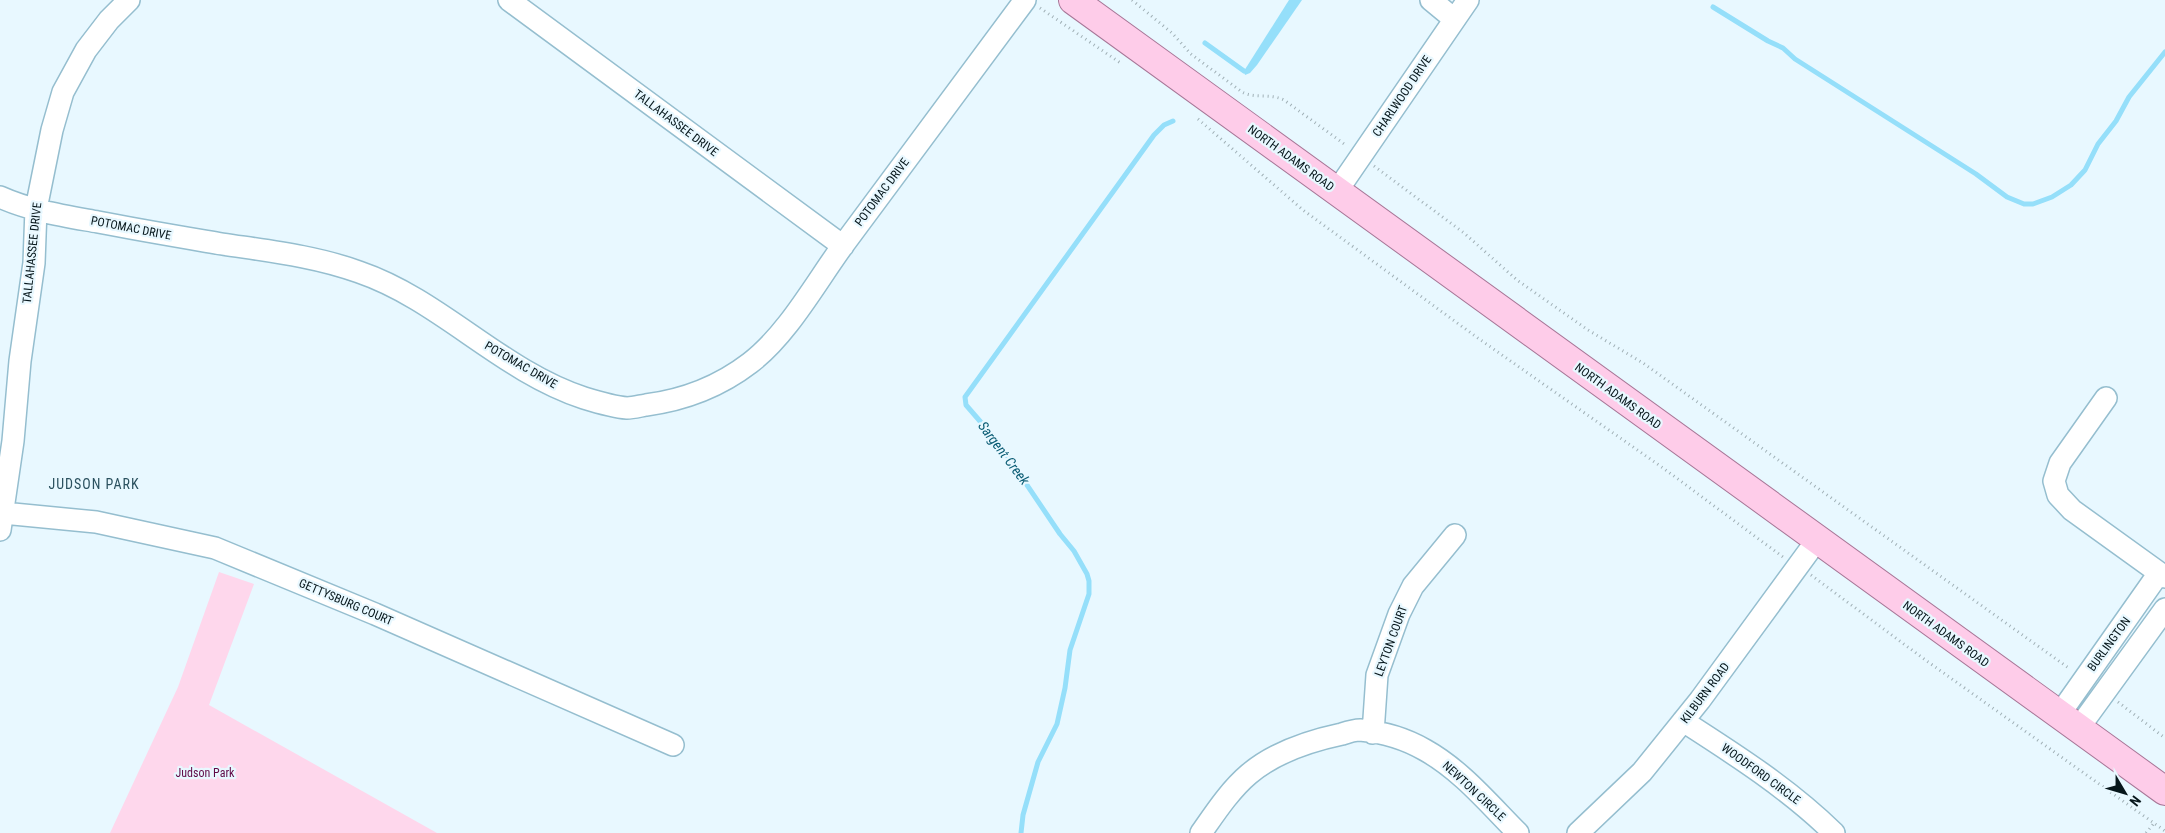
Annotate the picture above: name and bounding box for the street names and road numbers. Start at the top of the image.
street label: CHARLWOOD DRIVE [1370,53,1434,139]
street label: TALLAHASSEE DRIVE [631,87,721,159]
street label: NORTH ADAMS ROAD [1245,122,1337,194]
street label: POTOMAC DRIVE [852,155,912,229]
street label: TALLAHASSEE DRIVE [20,202,44,304]
street label: POTOMAC DRIVE [90,213,172,243]
street label: POTOMAC DRIVE [482,339,560,391]
street label: NORTH ADAMS ROAD [1572,360,1664,432]
street label: GETTYSBURG COURT [297,576,395,628]
street label: NORTH ADAMS ROAD [1900,598,1992,670]
street label: LEYTON COURT [1372,604,1410,678]
street label: BURLINGTON [2085,614,2133,674]
street label: KILBURN ROAD [1678,660,1732,726]
street label: WOODFORD CIRCLE [1719,741,1803,807]
street label: NEWTON CIRCLE [1440,758,1508,824]

